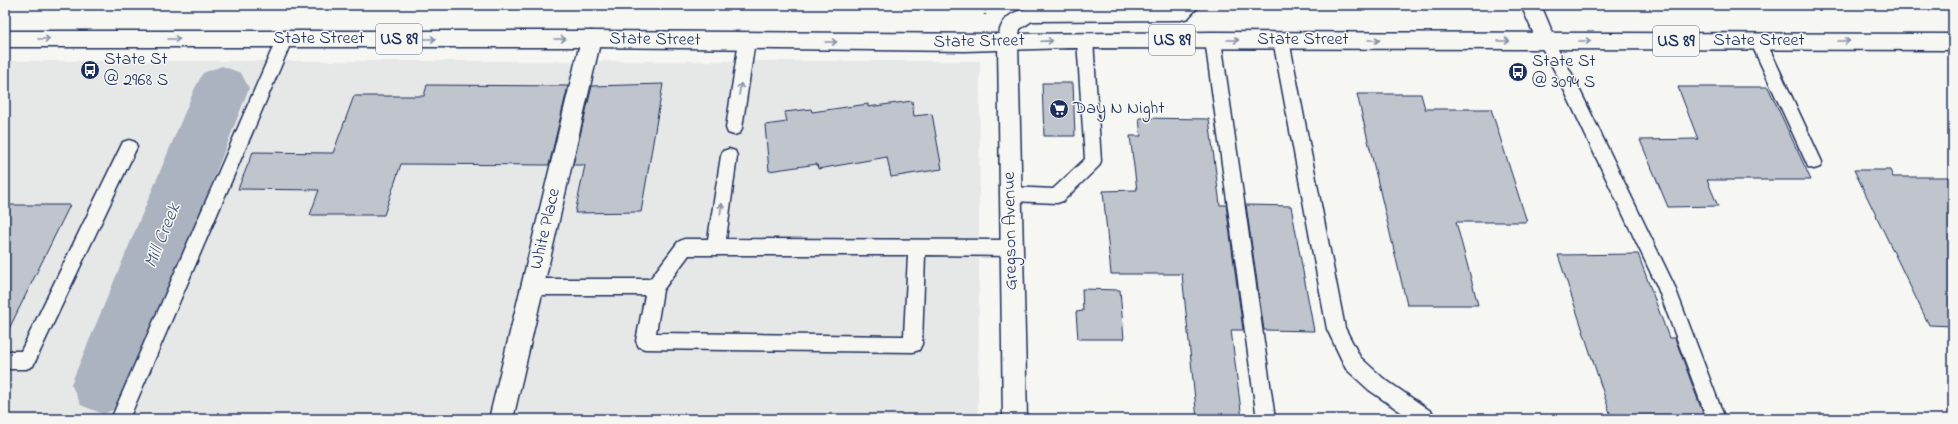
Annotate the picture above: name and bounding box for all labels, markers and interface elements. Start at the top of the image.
road number: US 89 [376,24,422,54]
road number: US 89 [1149,25,1195,55]
street label: State Street [273,26,365,52]
street label: State Street [609,26,701,54]
road number: US 89 [1653,26,1699,56]
street label: State Street [1257,27,1349,53]
street label: State Street [933,28,1025,56]
street label: State Street [1713,28,1805,54]
one-way arrow [37,35,50,43]
one-way arrow [167,35,180,43]
one-way arrow [423,35,436,43]
one-way arrow [553,35,566,43]
one-way arrow [1226,36,1239,44]
one-way arrow [1367,36,1380,44]
one-way arrow [1040,37,1053,45]
one-way arrow [1497,37,1510,45]
one-way arrow [1578,37,1591,45]
one-way arrow [1837,37,1850,45]
one-way arrow [824,38,837,46]
place label: State St @ 2968 S [104,47,168,94]
place label: State St @ 3094 S [1532,49,1596,96]
bus stop icon: State St @ 2968 S [79,59,101,81]
bus stop icon: State St @ 3094 S [1507,61,1529,83]
one-way arrow [736,83,744,96]
place label: Day N Night [1072,96,1164,123]
supermarket icon: Day N Night [1048,98,1070,120]
street label: Gregson Avenue [997,170,1026,291]
street label: White Place [524,185,568,272]
water label: Mill Creek [138,199,188,272]
one-way arrow [717,202,725,215]

